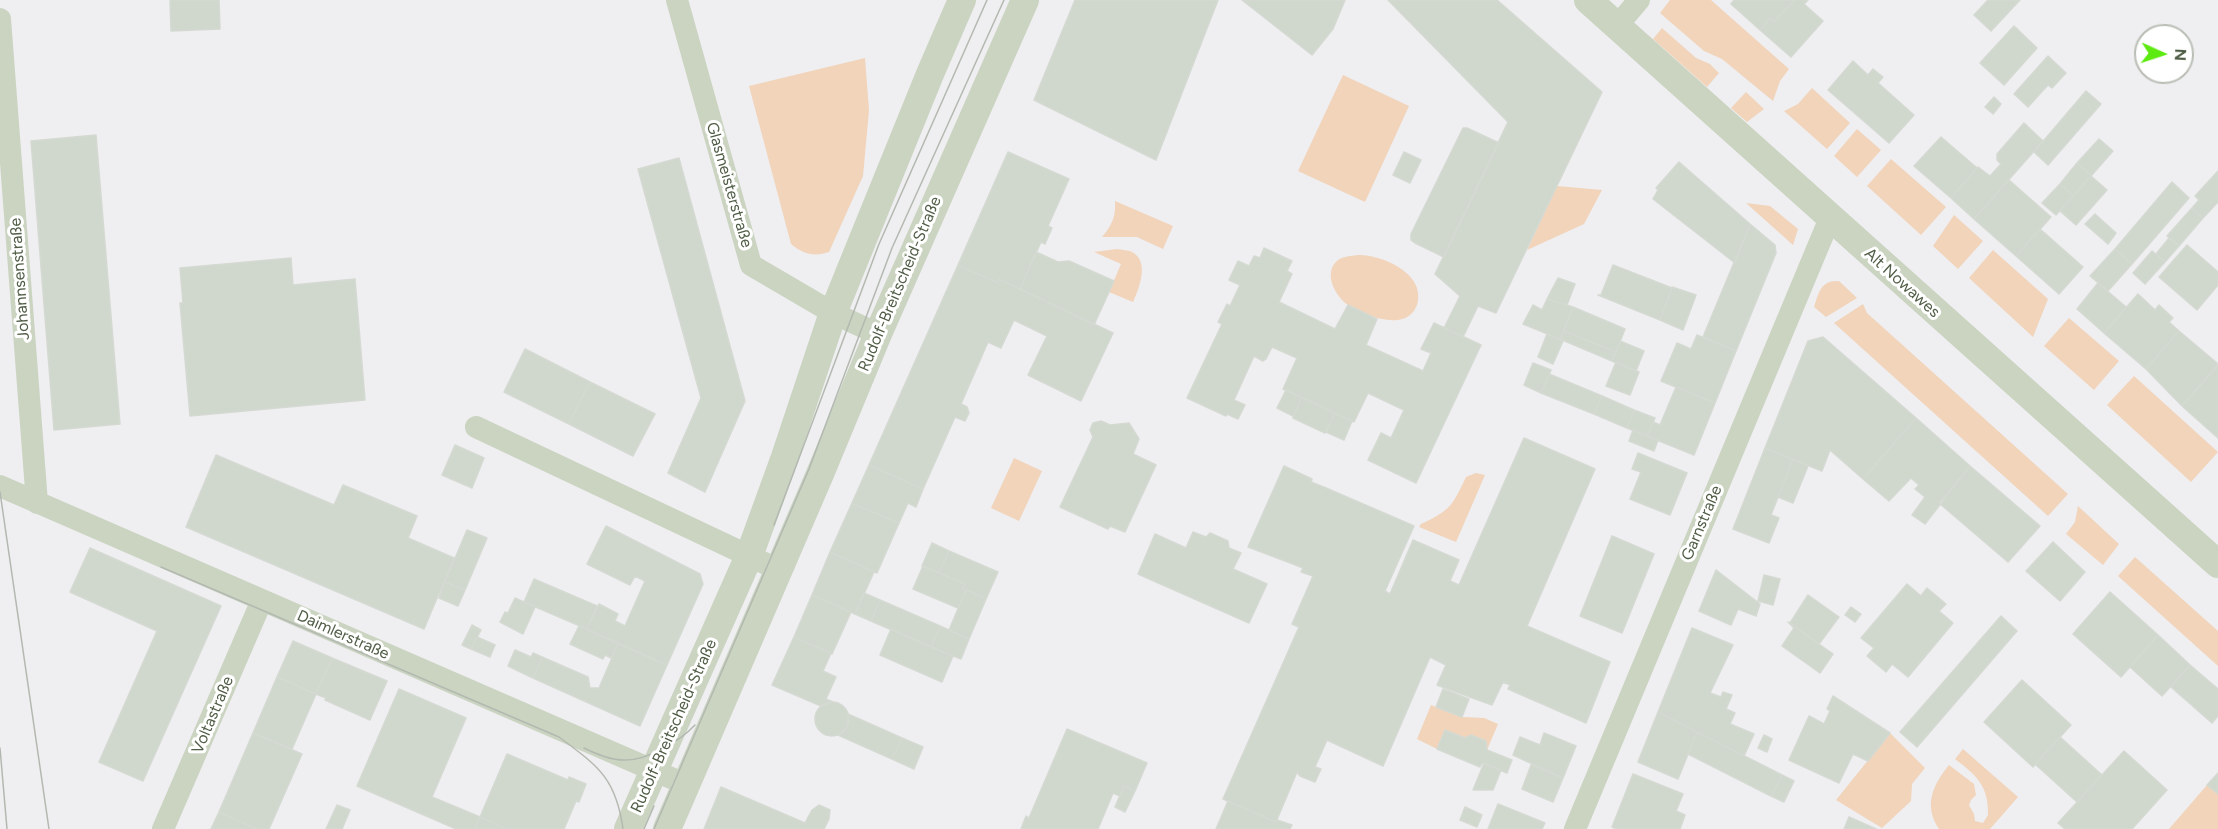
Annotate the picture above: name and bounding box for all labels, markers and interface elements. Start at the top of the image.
north arrow [2134,24,2194,84]
text: N [2171,48,2190,62]
street label: Glasmeisterstraße [702,120,756,250]
street label: Rudolf-Breitscheid-Straße [854,194,946,374]
street label: Johannsenstraße [6,217,34,341]
street label: Alt Nowawes [1860,244,1944,322]
street label: Garnstraße [1678,483,1726,563]
street label: Daimlerstraße [294,606,392,664]
street label: Rudolf-Breitscheid-Straße [627,636,721,816]
street label: Voltastraße [188,673,238,757]

